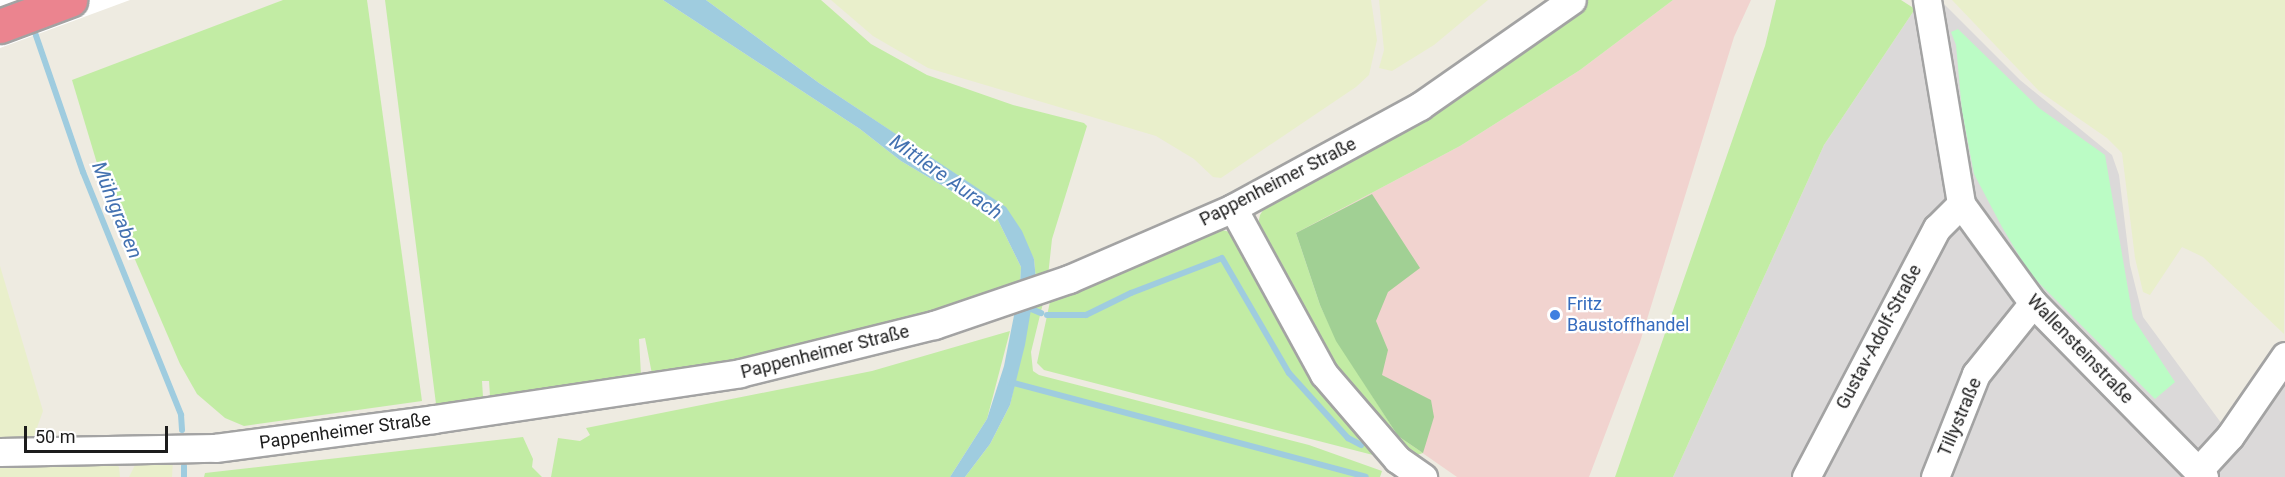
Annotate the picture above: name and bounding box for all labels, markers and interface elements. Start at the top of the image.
water label: Mittlere Aurach [885,129,1007,225]
street label: Pappenheimer Straße [1196,133,1360,231]
water label: Mühlgraben [87,158,147,262]
street label: Gustav-Adolf-Straße [1832,261,1926,413]
street label: Wallensteinstraße [2022,290,2138,408]
place label: Fritz Baustoffhandel [1567,294,1689,336]
marker: Fritz Baustoffhandel [1548,308,1562,322]
street label: Pappenheimer Straße [739,321,911,383]
street label: Tillystraße [1934,374,1986,460]
street label: Pappenheimer Straße [258,408,432,454]
scale bar [27,414,171,452]
text: 50 m [35,426,75,447]

